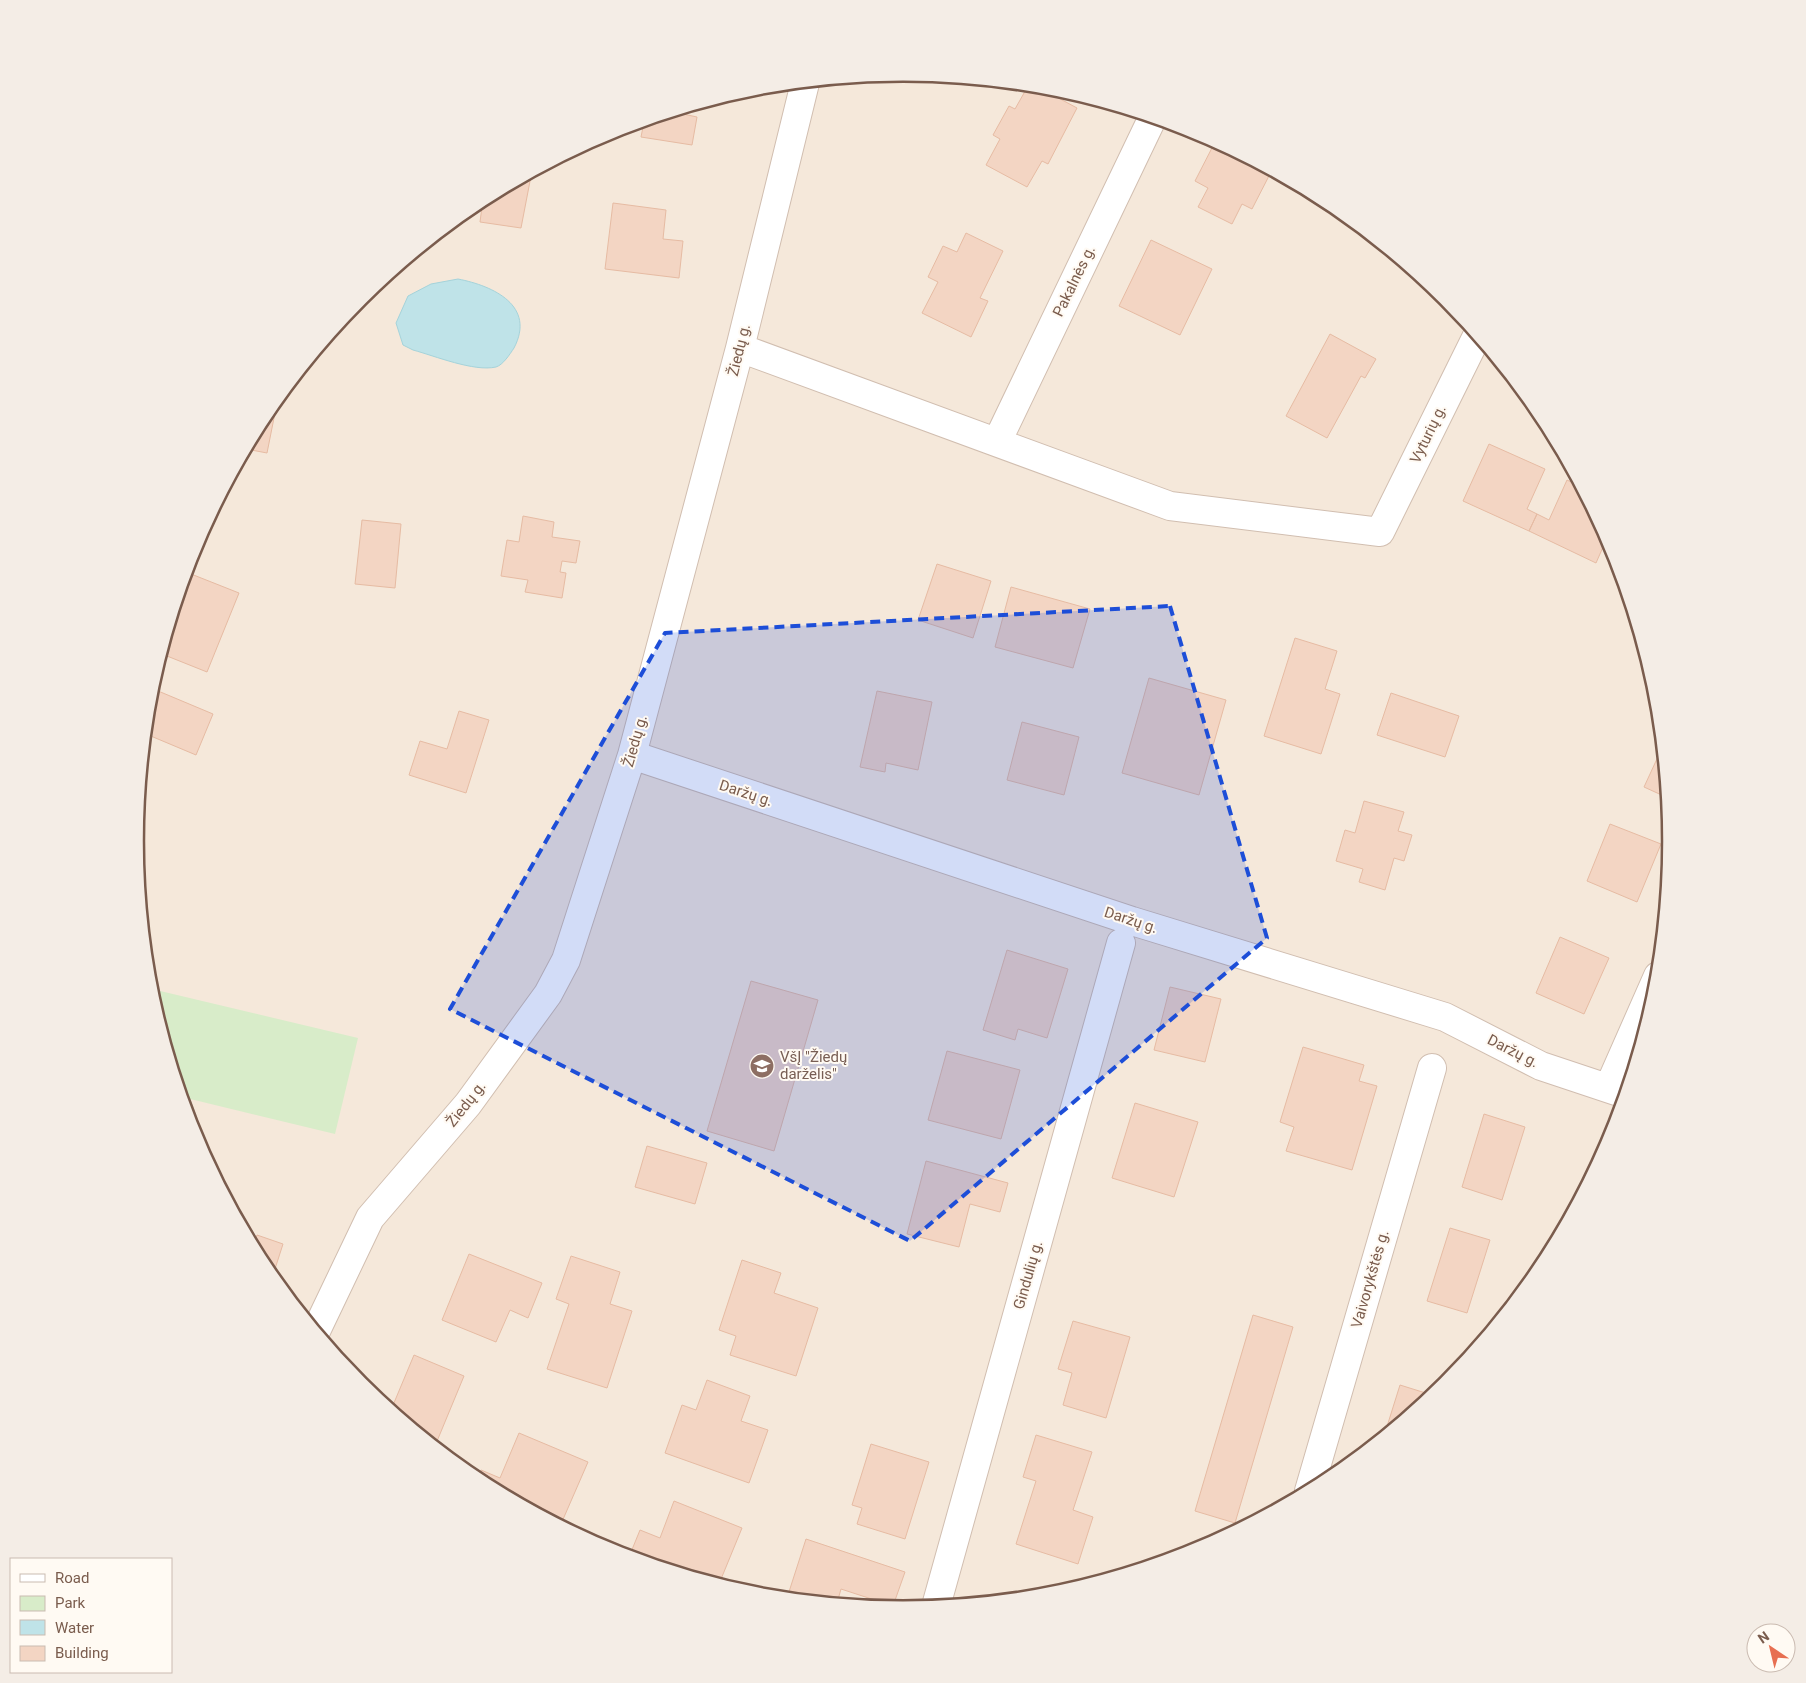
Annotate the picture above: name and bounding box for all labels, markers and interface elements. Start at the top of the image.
street label: Pakalnės g. [1049,242,1099,320]
street label: Žiedų g. [724,322,754,378]
street label: Vyturių g. [1406,402,1450,466]
street label: Žiedų g. [619,713,651,769]
street label: Daržų g. [717,776,775,810]
street label: Daržų g. [1102,903,1160,937]
street label: Daržų g. [1484,1031,1542,1071]
place label: VšĮ "Žiedų darželis" [780,1048,847,1083]
school or university icon: VšĮ "Žiedų darželis" [749,1053,775,1079]
street label: Žiedų g. [442,1077,490,1131]
street label: Vaivorykštės g. [1347,1228,1393,1330]
street label: Gindulių g. [1010,1239,1046,1311]
legend [10,1558,172,1673]
text: Road [55,1569,89,1587]
text: Park [55,1594,86,1612]
text: Water [55,1619,94,1637]
north arrow [1746,1623,1796,1673]
text: N [1755,1628,1772,1647]
text: Building [55,1644,109,1662]

